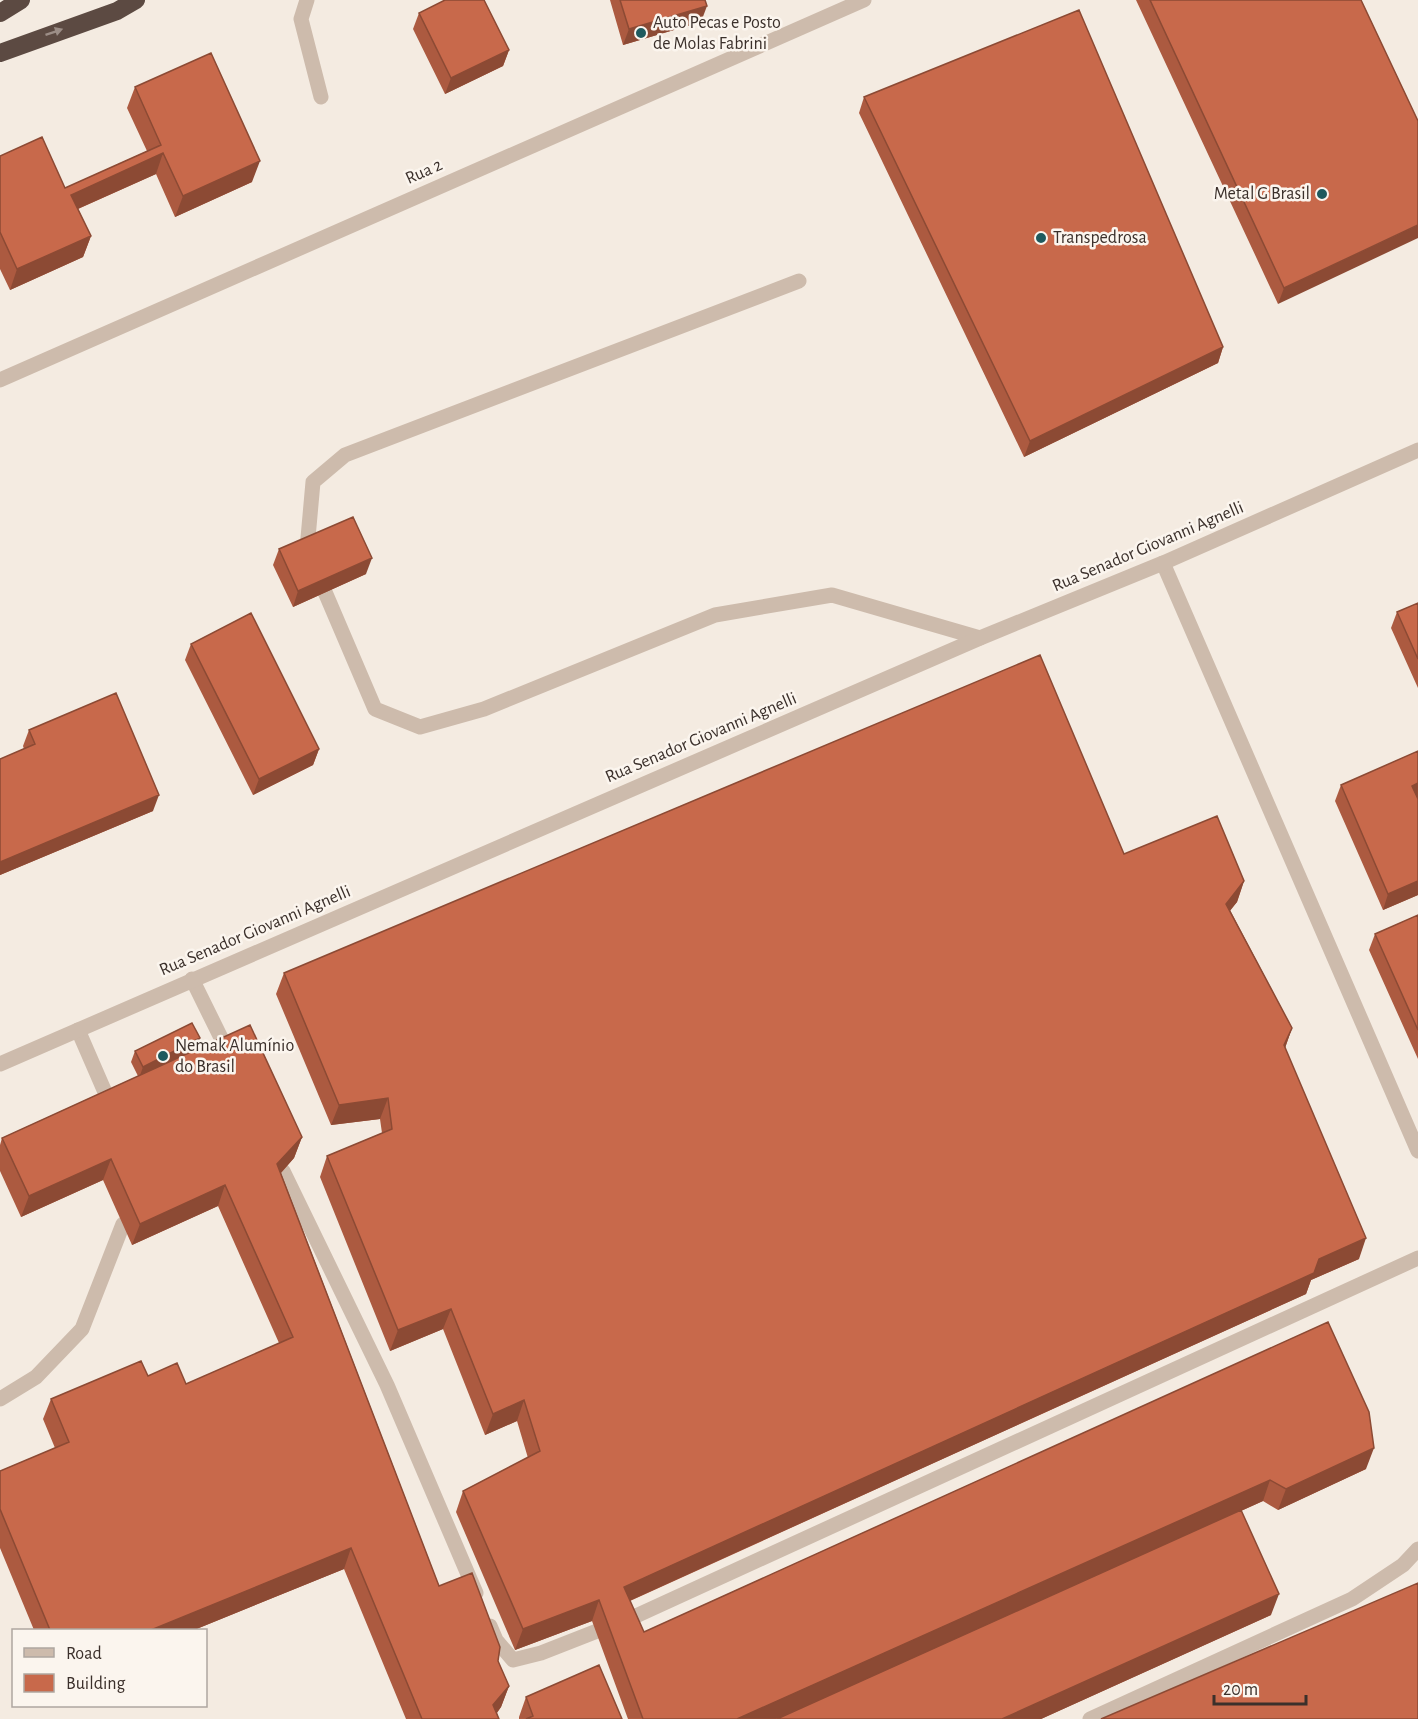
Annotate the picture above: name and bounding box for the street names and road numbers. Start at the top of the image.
street label: Rua 2 [403,156,445,188]
street label: Rua Senador Giovanni Agnelli [1050,499,1246,595]
street label: Rua Senador Giovanni Agnelli [603,690,799,786]
street label: Rua Senador Giovanni Agnelli [157,883,353,979]

